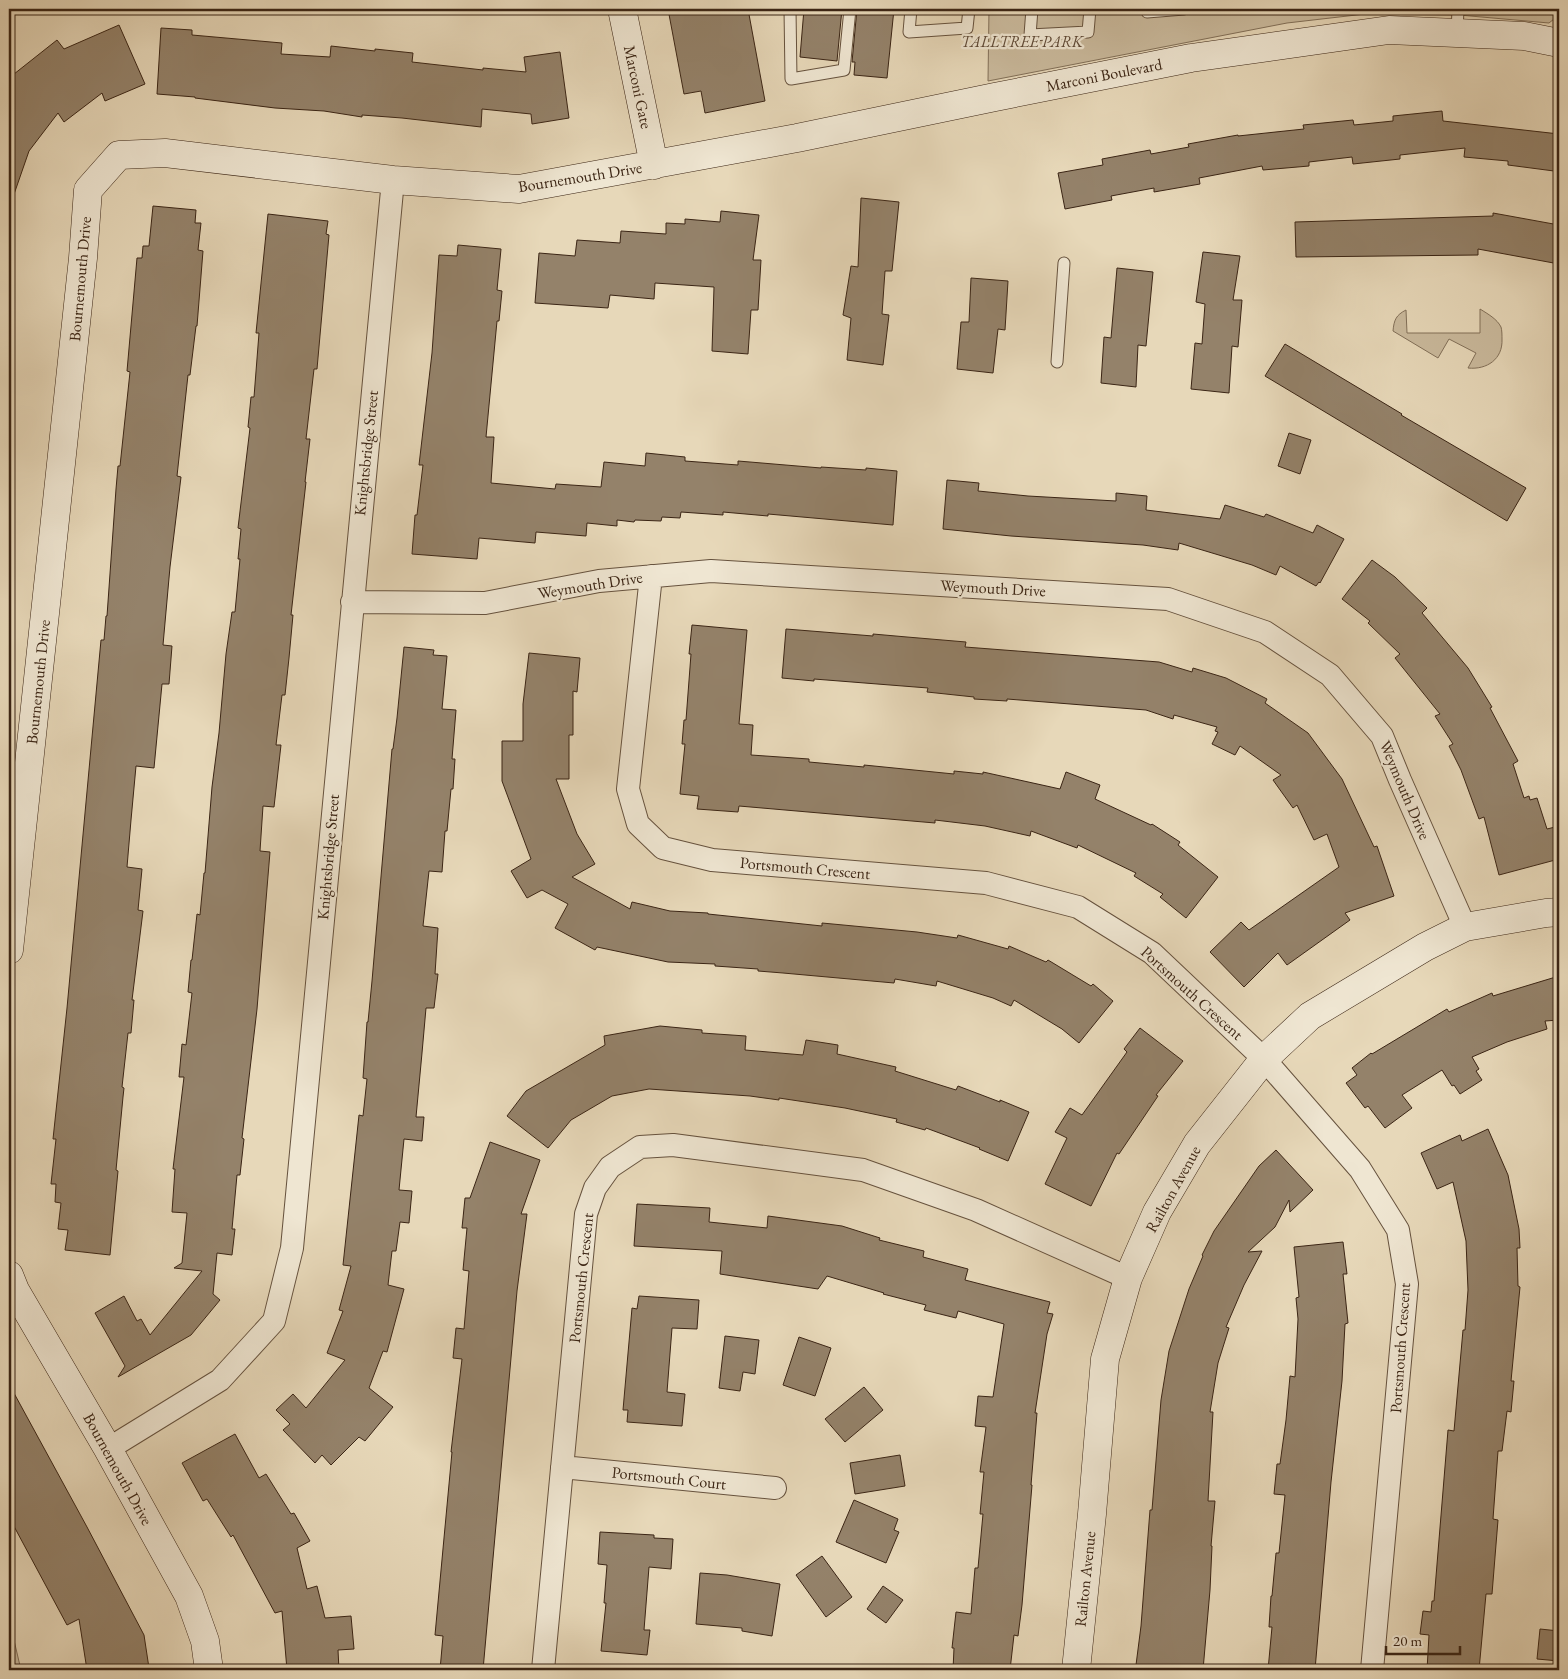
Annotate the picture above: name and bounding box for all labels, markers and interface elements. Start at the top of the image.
park label: TALLTREE PARK [961,31,1085,52]
street label: Marconi Gate [619,43,657,131]
street label: Marconi Boulevard [1044,53,1165,97]
street label: Bournemouth Drive [517,157,643,197]
street label: Bournemouth Drive [64,216,96,342]
street label: Knightsbridge Street [349,389,383,517]
street label: Weymouth Drive [536,566,644,604]
street label: Weymouth Drive [940,575,1046,601]
street label: Bournemouth Drive [21,619,55,745]
street label: Weymouth Drive [1375,737,1435,843]
street label: Knightsbridge Street [312,793,344,921]
street label: Portsmouth Crescent [739,852,871,884]
street label: Portsmouth Crescent [1136,941,1248,1045]
street label: Railton Avenue [1141,1142,1205,1236]
street label: Portsmouth Crescent [564,1212,598,1344]
street label: Portsmouth Crescent [1385,1282,1415,1414]
street label: Bournemouth Drive [78,1409,158,1529]
street label: Portsmouth Court [611,1462,727,1494]
street label: Railton Avenue [1070,1530,1100,1628]
scale bar [1386,1624,1459,1656]
text: 20 m [1393,1631,1422,1650]

